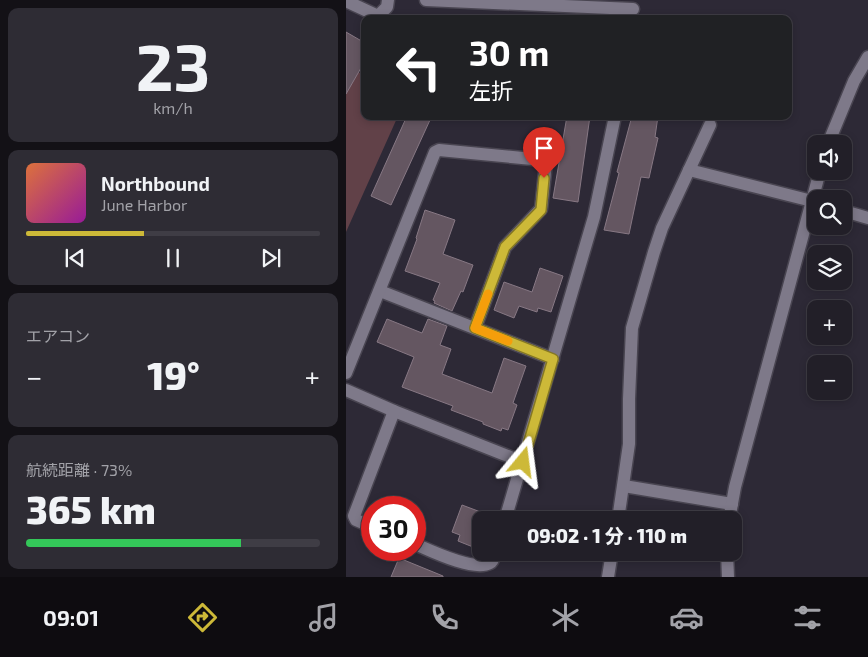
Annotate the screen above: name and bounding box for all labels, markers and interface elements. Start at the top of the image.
text: 23 [136,26,210,104]
text: 30 m [469,31,549,73]
icon: left [386,35,451,100]
text: 左折 [469,77,513,103]
text: km/h [153,98,193,117]
pin [523,127,565,178]
icon: arrive [530,134,558,162]
map controls [807,135,852,400]
button: sound [807,135,852,180]
text: Northbound [101,172,210,195]
button: search [807,190,852,235]
text: June Harbor [101,195,188,214]
icon: previous [61,244,89,272]
icon: pause [159,244,187,272]
icon: next [257,244,285,272]
button: layers [807,245,852,290]
button: + [807,300,852,345]
text: エアコン [26,326,90,345]
text: 19° [147,352,200,398]
button: − [807,355,852,400]
text: − [26,359,42,393]
text: + [305,359,320,393]
position arrow [496,435,548,487]
text: 航続距離 · 73% [26,460,132,479]
text: 365 km [26,486,156,532]
speed limit sign: 30 [361,496,426,561]
text: 09:02 · 1 分 · 110 m [527,524,687,547]
icon: directions [185,600,220,635]
icon: music [306,600,341,635]
icon: phone [427,600,462,635]
icon: climate [548,600,583,635]
icon: car [669,600,704,635]
icon: filters [790,600,825,635]
text: 09:01 [43,604,99,630]

